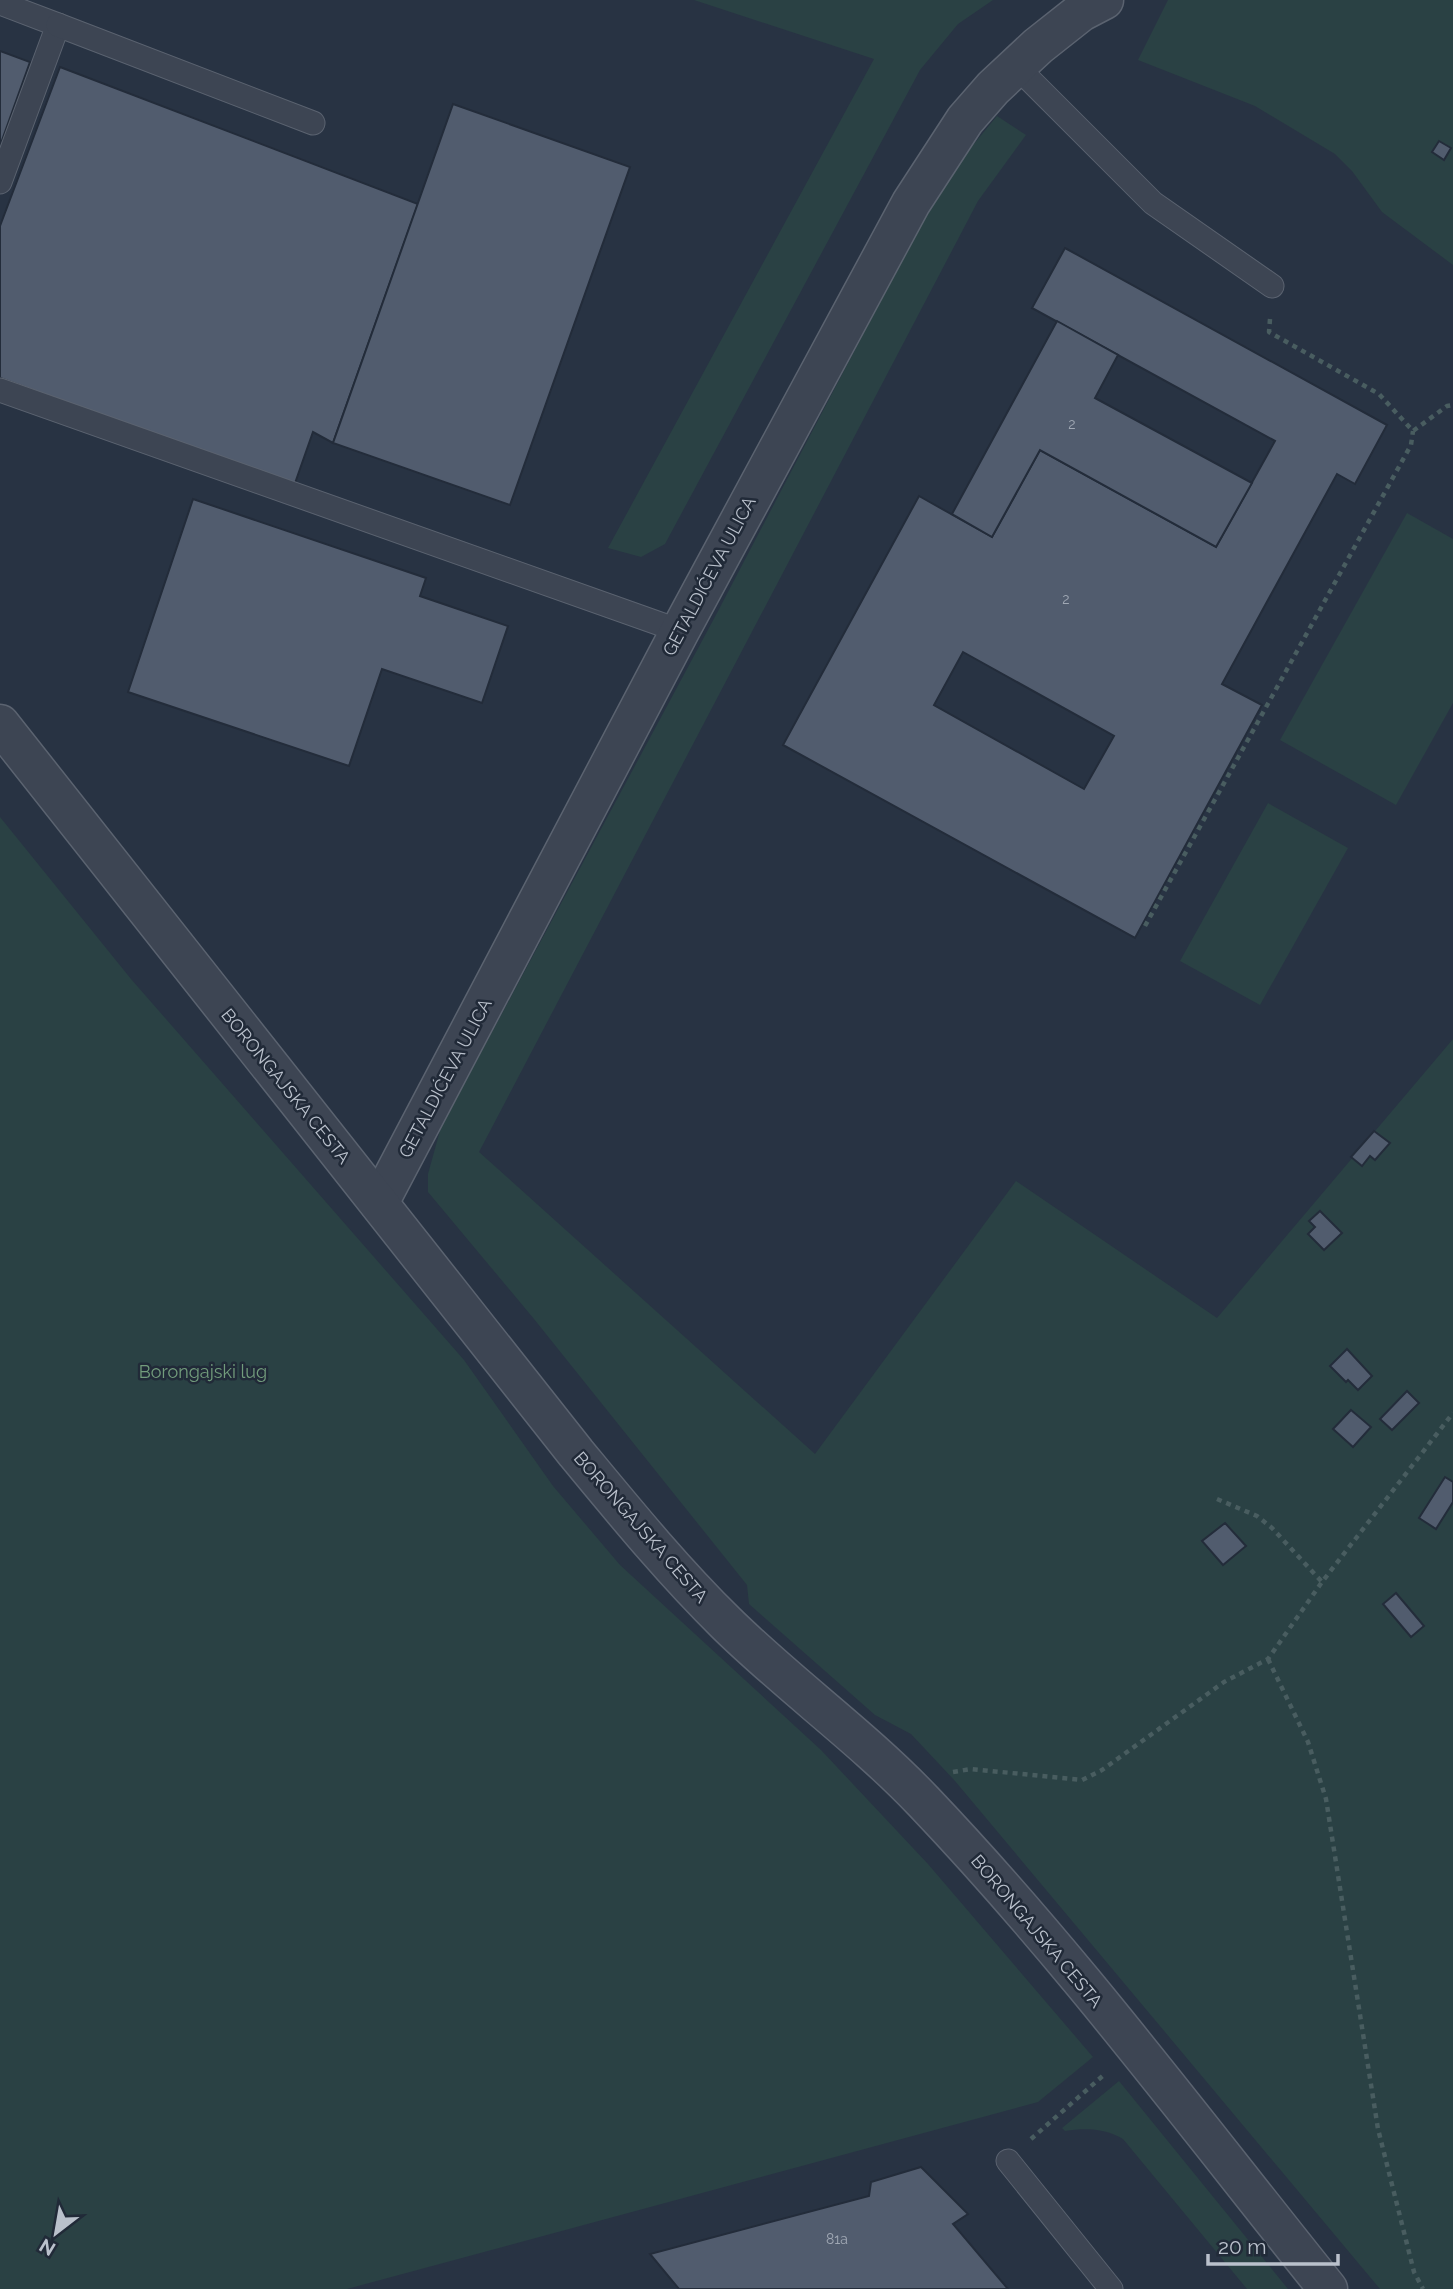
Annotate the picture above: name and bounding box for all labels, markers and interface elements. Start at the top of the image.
house number: 2 [1068,416,1076,432]
street label: GETALDIĆEVA ULICA [657,492,760,659]
house number: 2 [1062,591,1070,607]
street label: GETALDIĆEVA ULICA [393,994,496,1161]
street label: BORONGAJSKA CESTA [217,1004,355,1168]
park label: Borongajski lug [139,1361,267,1382]
street label: BORONGAJSKA CESTA [570,1447,712,1607]
street label: BORONGAJSKA CESTA [967,1850,1107,2012]
north arrow [21,2198,91,2268]
scale bar [1208,2222,1338,2266]
house number: 81a [826,2231,848,2247]
text: N [35,2234,59,2261]
text: 20 m [1218,2234,1266,2259]

